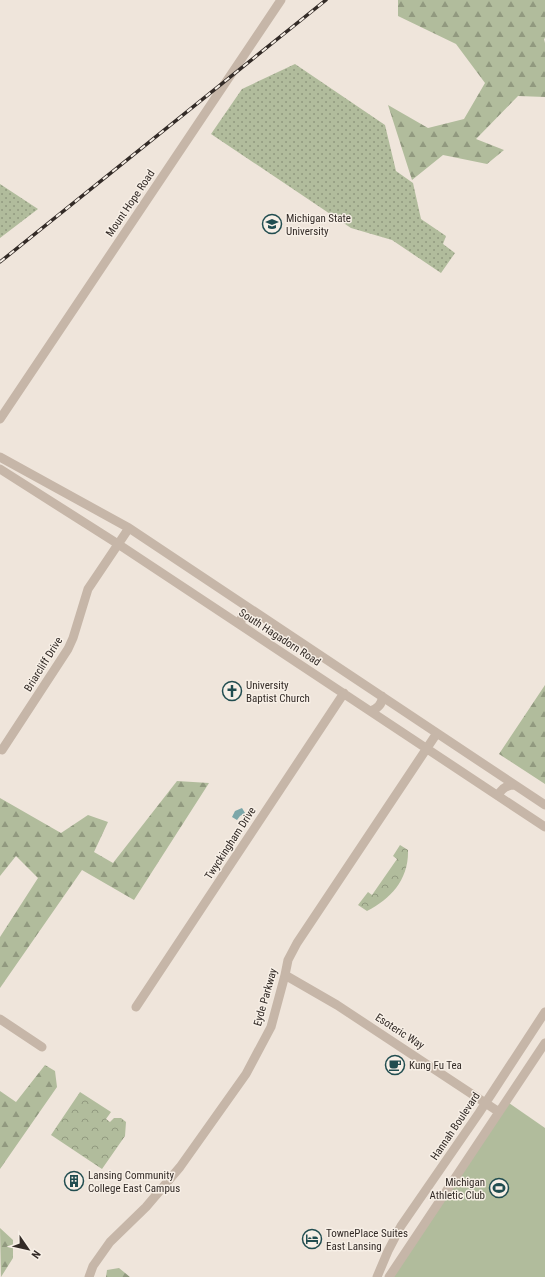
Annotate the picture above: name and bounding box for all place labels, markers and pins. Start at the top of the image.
place label: Michigan State University [286,212,351,238]
school or university icon: Michigan State University [261,213,283,235]
place label: University Baptist Church [246,679,310,705]
church icon: University Baptist Church [221,680,243,702]
cafe icon: Kung Fu Tea [384,1054,406,1076]
place label: Kung Fu Tea [409,1059,462,1072]
place label: Lansing Community College East Campus [88,1169,180,1195]
building icon: Lansing Community College East Campus [63,1170,85,1192]
place label: Michigan Athletic Club [430,1176,485,1202]
sports icon: Michigan Athletic Club [488,1177,510,1199]
place label: TownePlace Suites East Lansing [326,1227,408,1253]
hotel icon: TownePlace Suites East Lansing [301,1228,323,1250]

